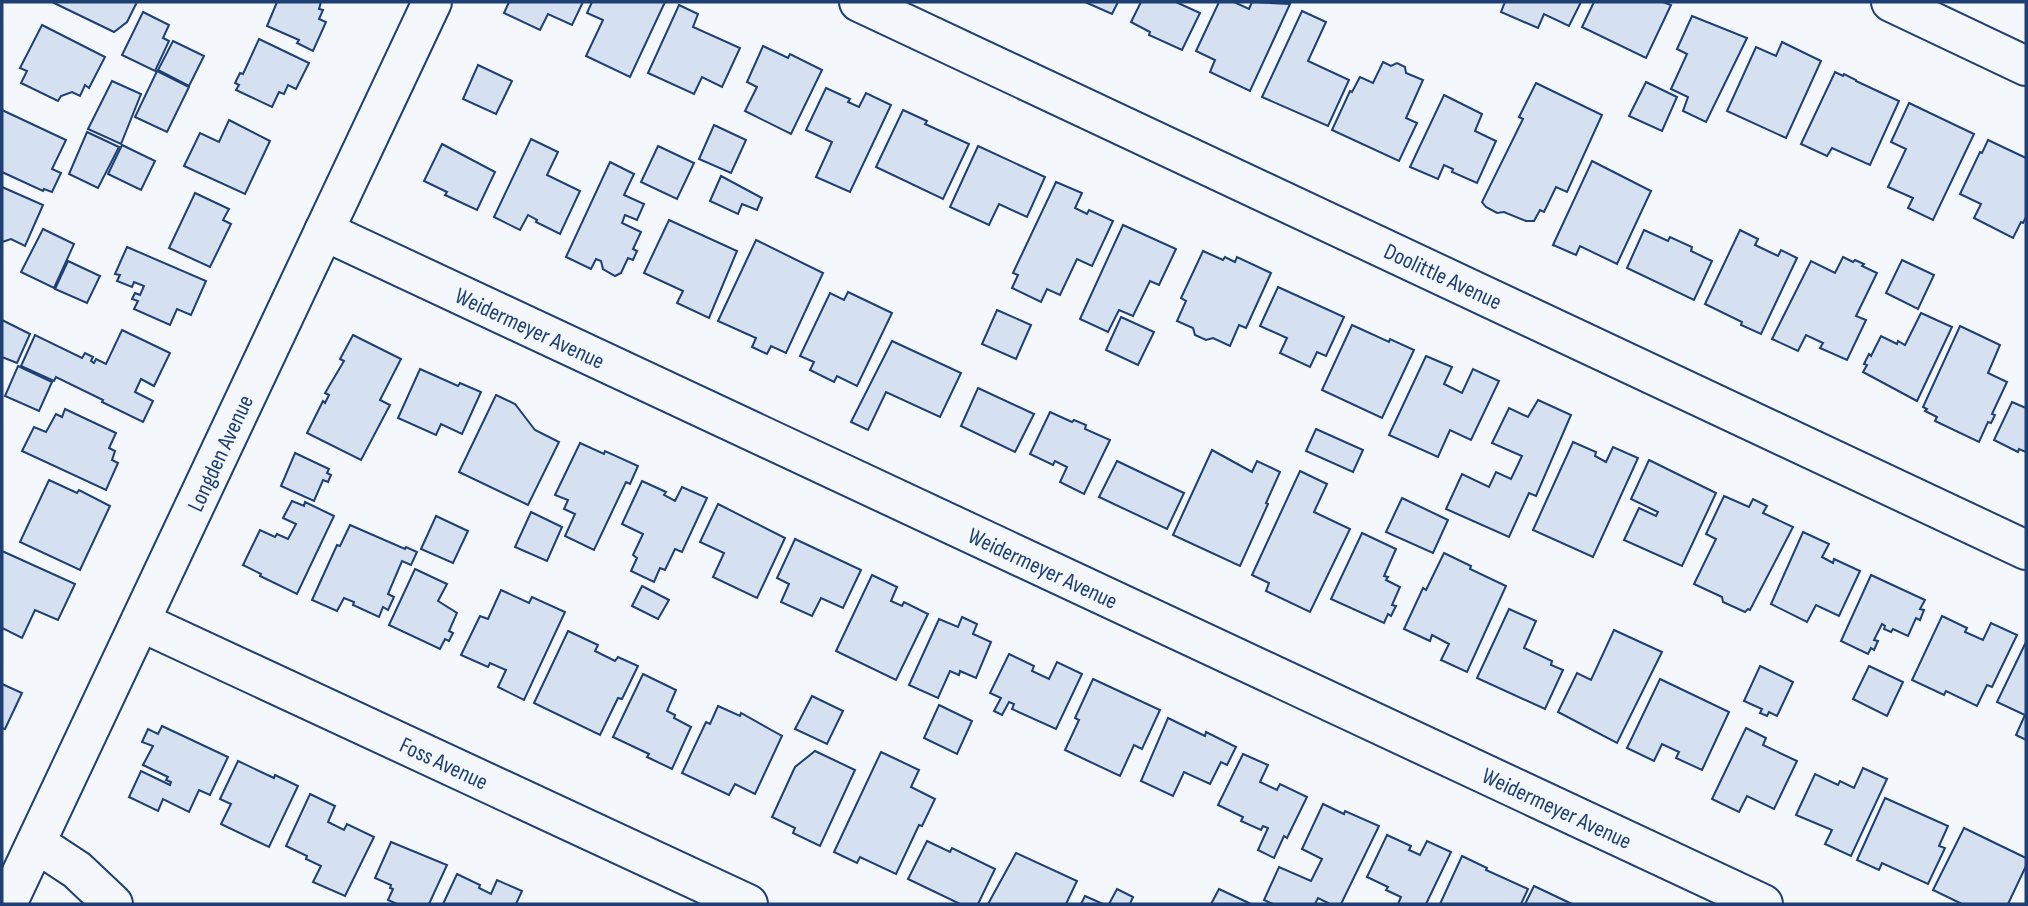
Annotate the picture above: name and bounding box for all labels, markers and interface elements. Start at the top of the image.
street label: Doolittle Avenue [1379,237,1506,316]
street label: Weidermeyer Avenue [450,282,609,376]
street label: Longden Avenue [182,391,260,516]
street label: Weidermeyer Avenue [963,522,1122,616]
street label: Foss Avenue [395,731,492,796]
street label: Weidermeyer Avenue [1477,762,1636,856]

